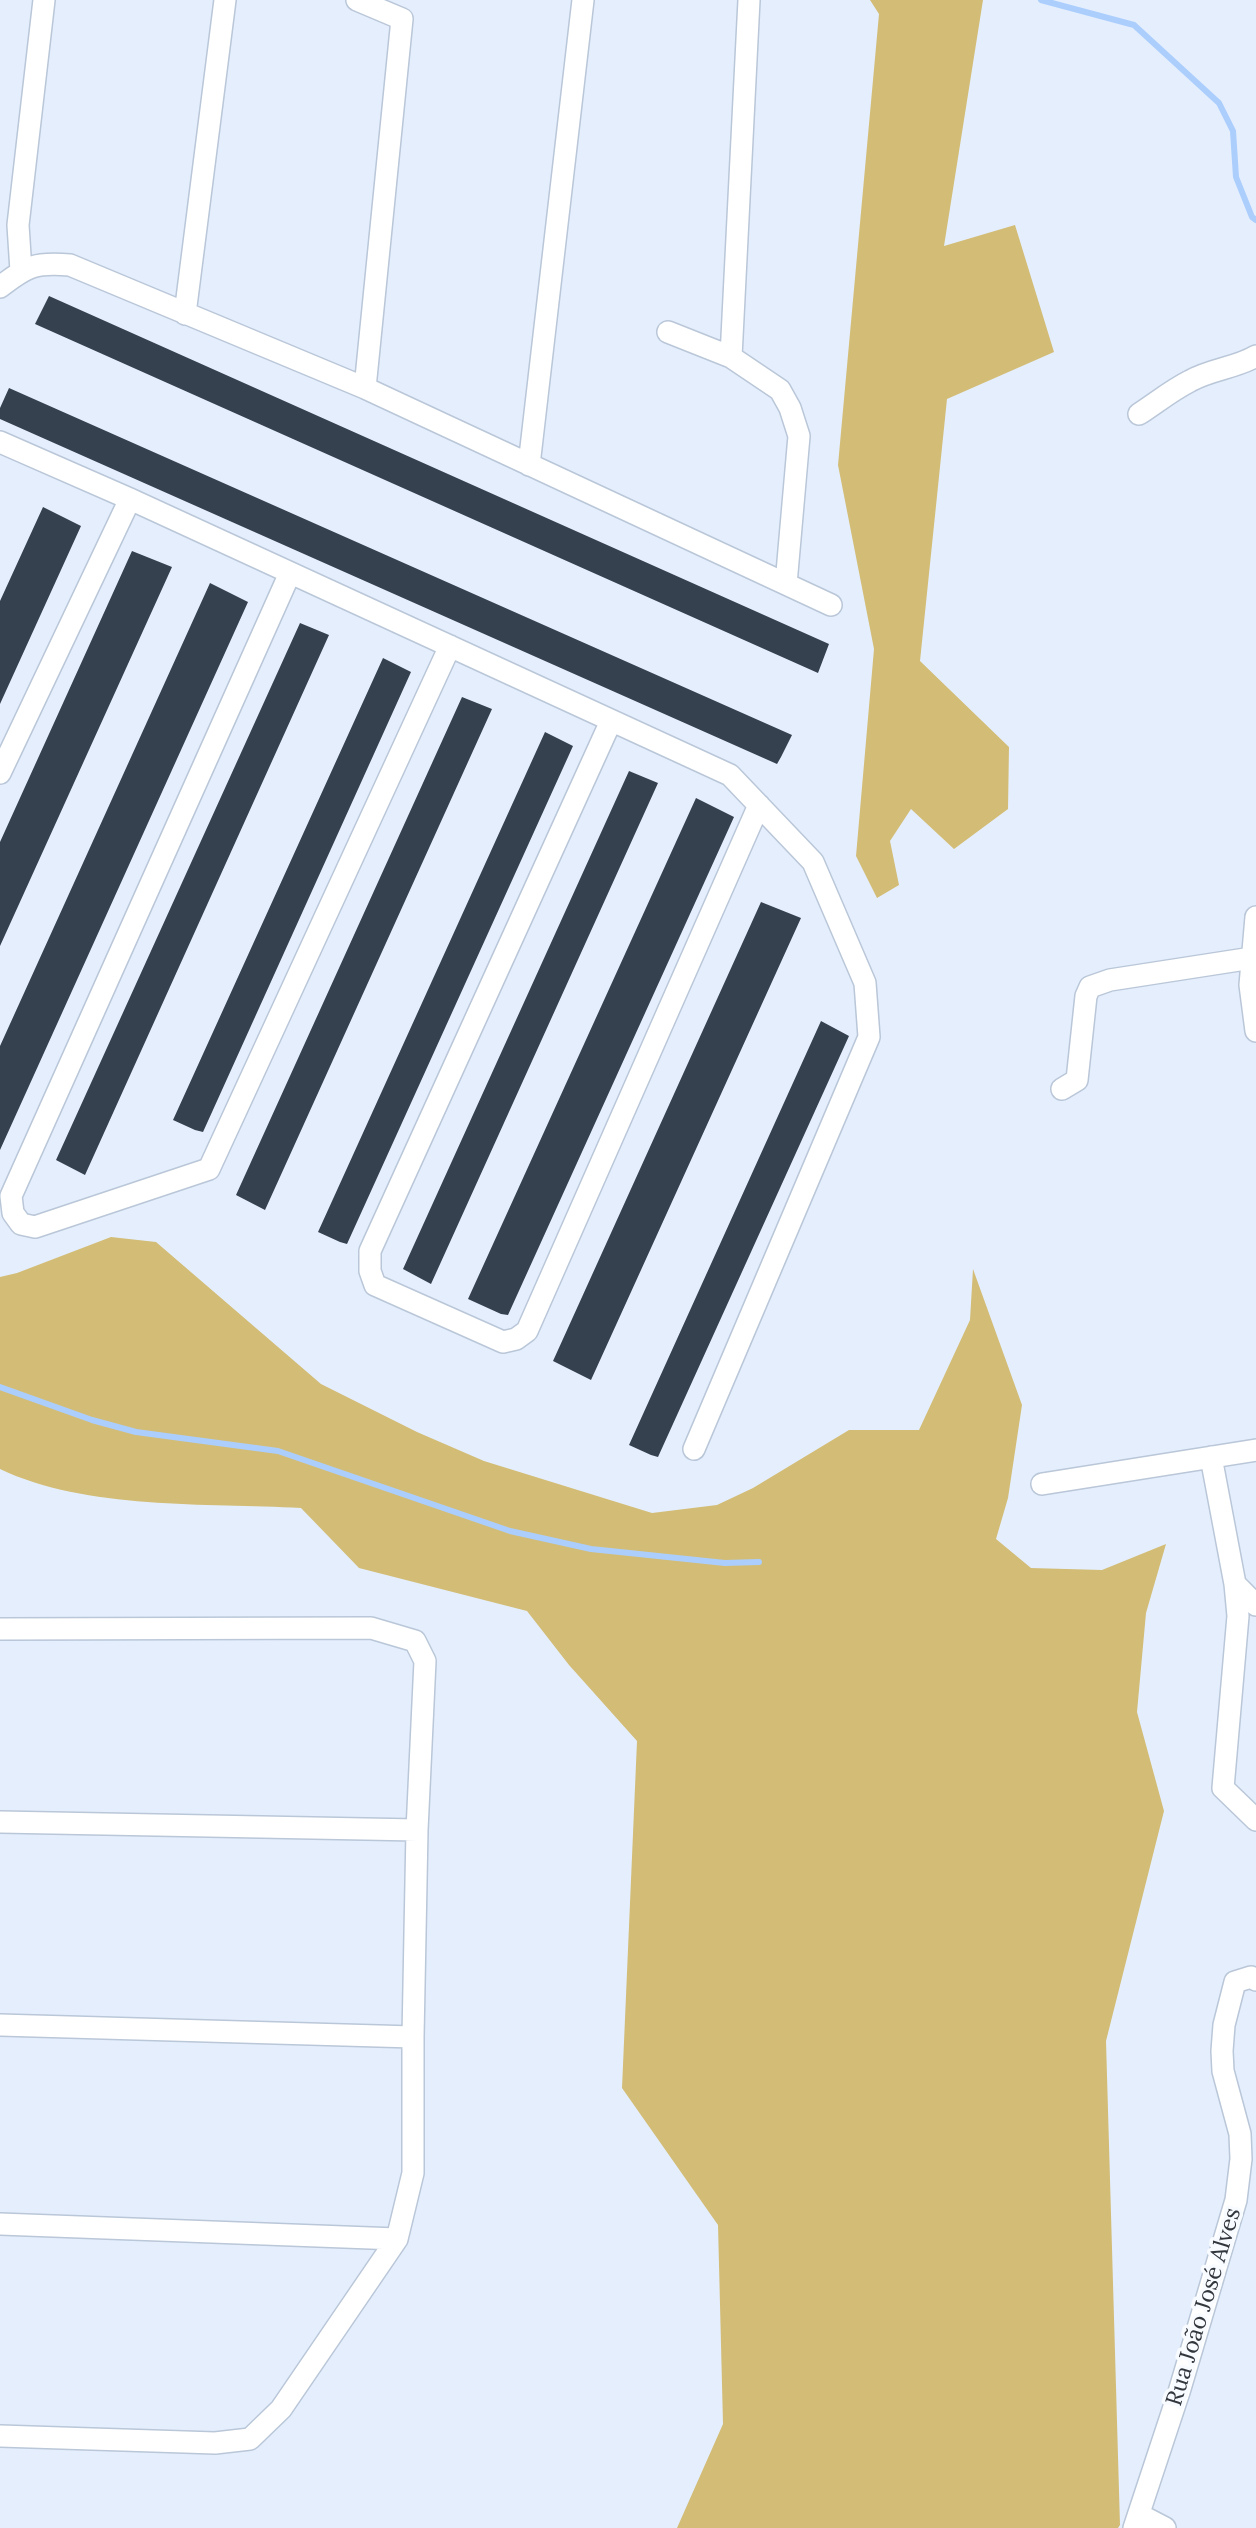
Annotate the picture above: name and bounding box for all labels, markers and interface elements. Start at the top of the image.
street label: Rua João José Alves [1161,2205,1247,2409]

